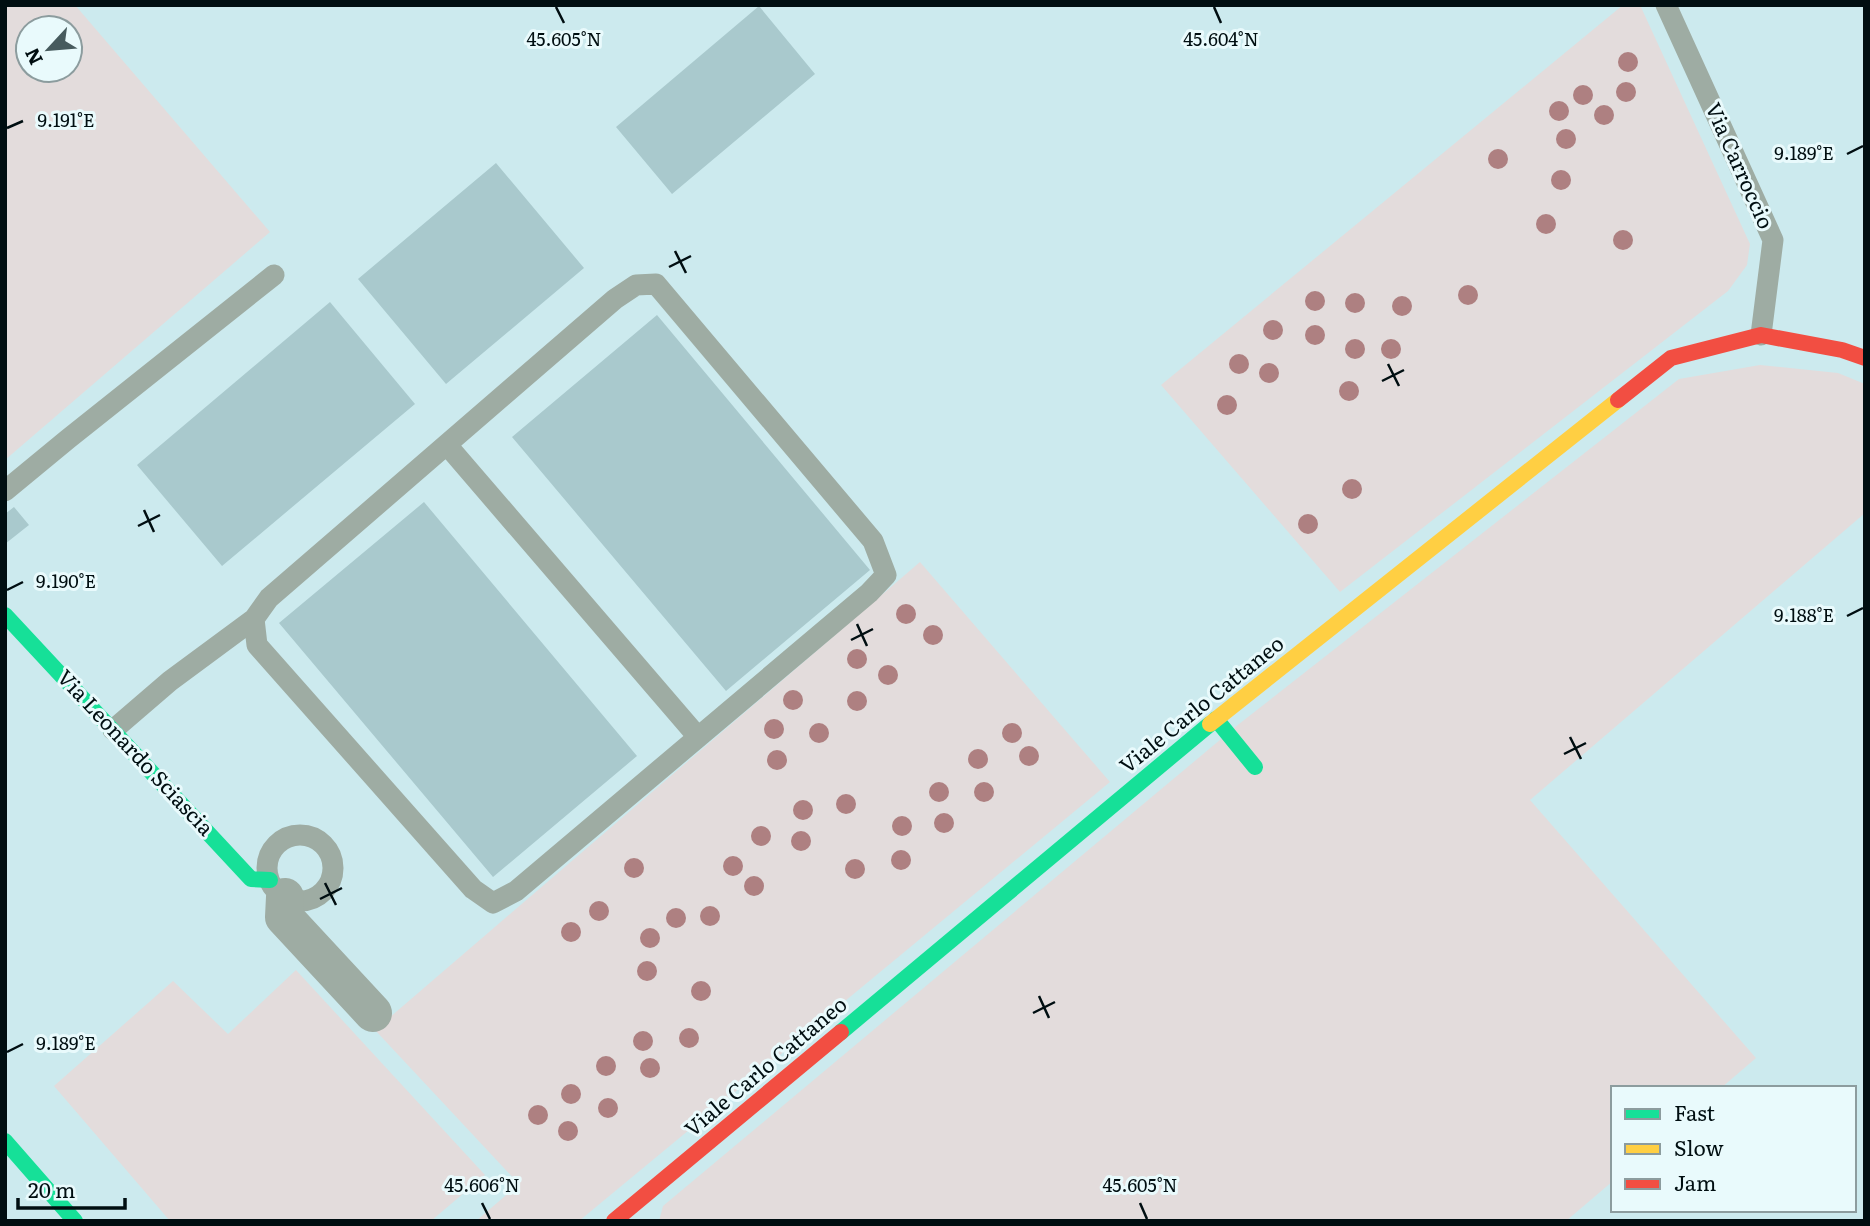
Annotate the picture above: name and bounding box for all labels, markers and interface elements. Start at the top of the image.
north arrow [14,14,84,84]
text: 45.605°N [526,25,602,52]
text: 45.604°N [1183,25,1259,52]
text: N [17,44,49,70]
street label: Via Carroccio [1700,97,1783,233]
text: 9.191°E [38,106,94,133]
text: 9.189°E [1774,139,1834,166]
text: 9.190°E [36,567,96,594]
text: 9.188°E [1774,601,1834,628]
street label: Viale Carlo Cattaneo [1111,627,1289,779]
street label: Via Leonardo Sciascia [51,661,223,842]
street label: Viale Carlo Cattaneo [676,988,852,1142]
text: 9.189°E [36,1029,96,1056]
legend [1611,1086,1856,1212]
text: Fast [1674,1096,1715,1127]
text: Slow [1674,1131,1724,1162]
scale bar [18,1166,124,1210]
text: Jam [1674,1166,1716,1197]
text: 45.606°N [444,1171,520,1198]
text: 45.605°N [1102,1171,1178,1198]
text: 20 m [28,1173,75,1204]

